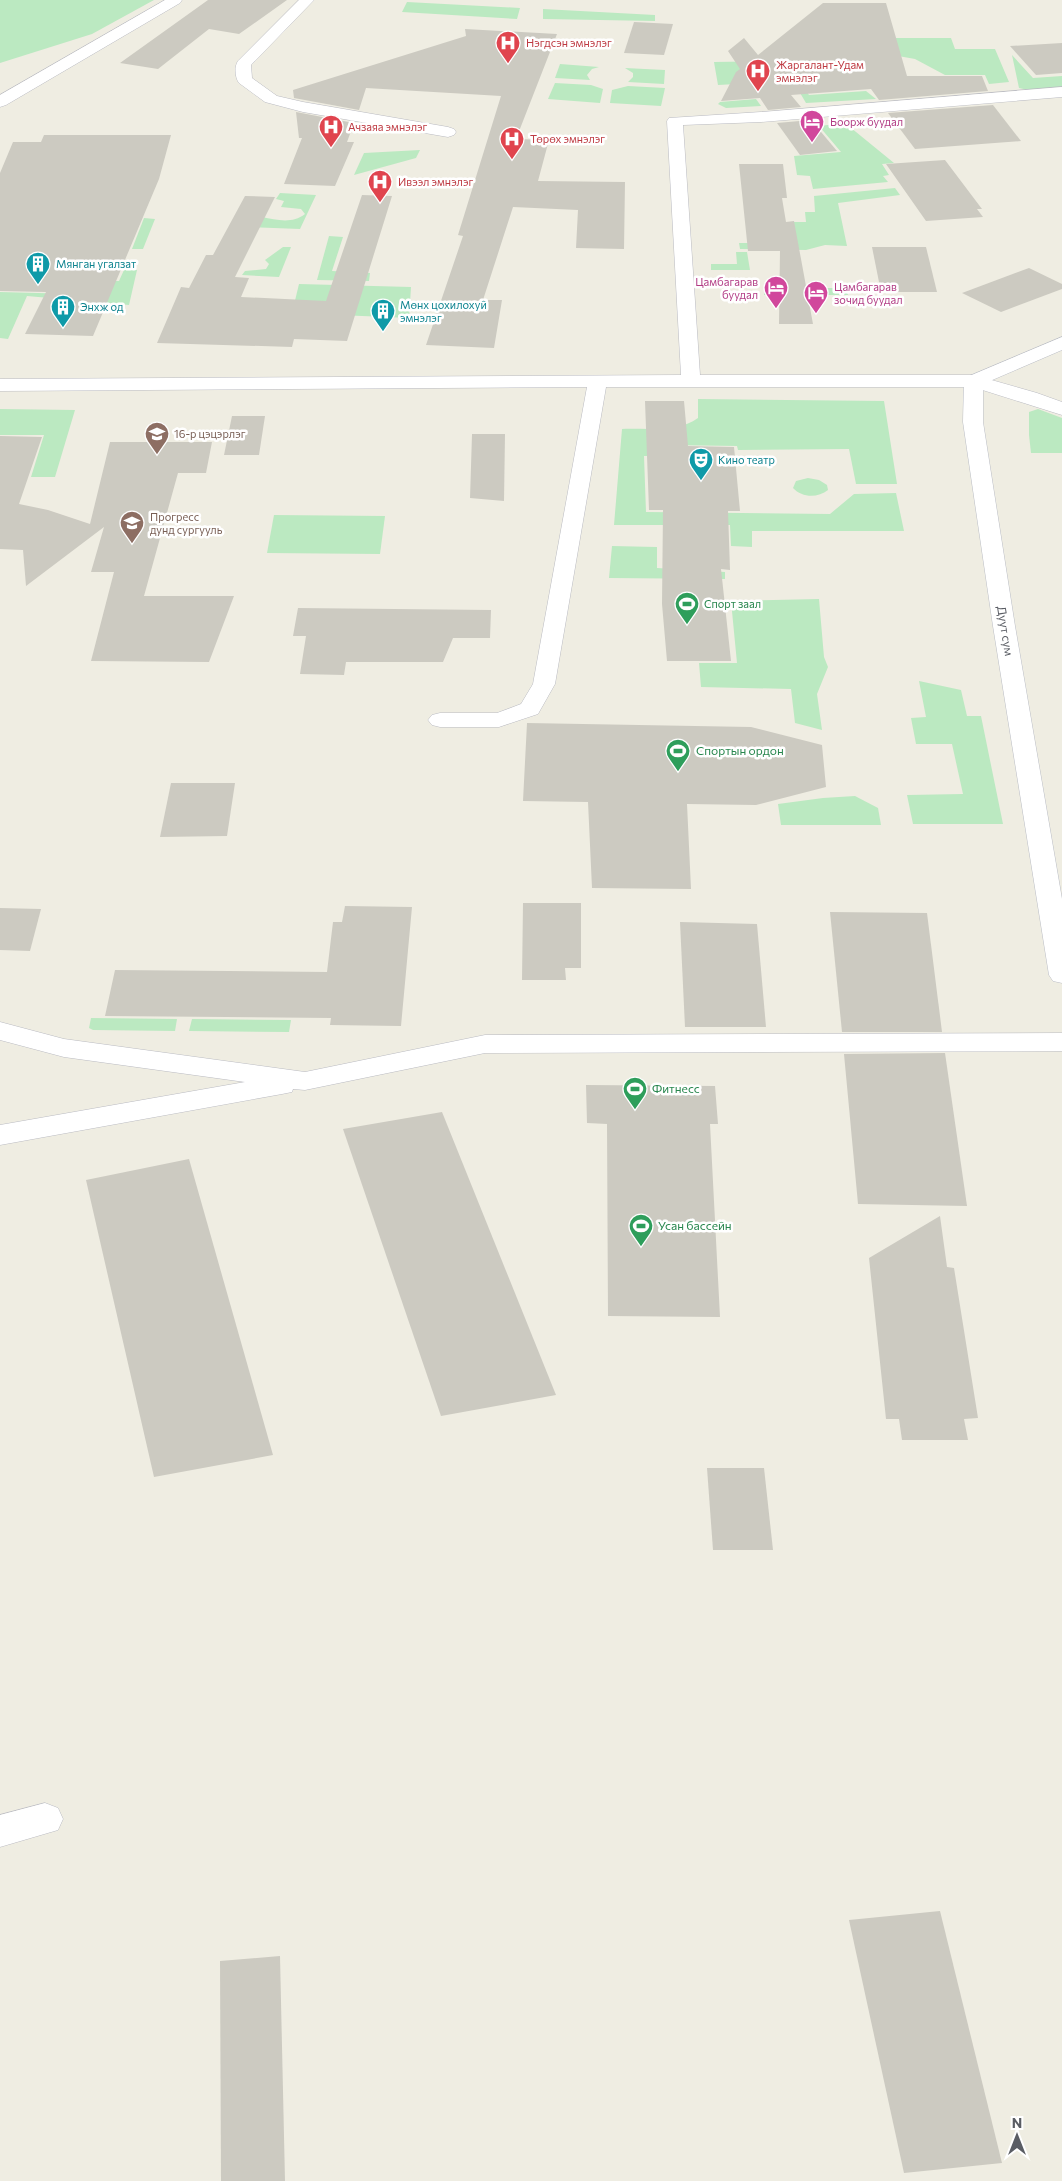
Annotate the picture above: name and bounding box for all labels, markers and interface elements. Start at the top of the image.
hospital icon: Нэгдсэн эмнэлэг [495,30,521,64]
place label: Нэгдсэн эмнэлэг [526,36,612,49]
hospital icon: Жаргалант-Удам эмнэлэг [745,58,771,92]
place label: Жаргалант-Удам эмнэлэг [776,58,864,84]
hotel icon: Боорж буудал [799,109,825,143]
hospital icon: Ачзаяа эмнэлэг [318,114,344,148]
place label: Боорж буудал [830,115,903,128]
place label: Ачзаяа эмнэлэг [348,120,428,133]
hospital icon: Төрөх эмнэлэг [499,126,525,160]
place label: Төрөх эмнэлэг [530,132,605,145]
hospital icon: Ивээл эмнэлэг [367,169,393,203]
place label: Ивээл эмнэлэг [398,175,473,188]
building icon: Мянган угалзат [25,251,51,285]
place label: Мянган угалзат [56,257,136,270]
place label: Цамбагарав буудал [695,275,758,301]
hotel icon: Цамбагарав буудал [763,275,789,309]
hotel icon: Цамбагарав зочид буудал [803,280,829,314]
place label: Цамбагарав зочид буудал [834,280,903,306]
building icon: Энхж од [50,294,76,328]
building icon: Мөнх цохилохуй эмнэлэг [370,298,396,332]
place label: Мөнх цохилохуй эмнэлэг [400,298,487,324]
place label: Энхж од [80,300,124,313]
school or university icon: 16-р цэцэрлэг [144,421,170,455]
place label: 16-р цэцэрлэг [174,427,246,440]
theatre icon: Кино театр [688,447,714,481]
place label: Кино театр [718,453,775,466]
school or university icon: Прогресс дунд сургууль [119,510,145,544]
place label: Прогресс дунд сургууль [150,510,223,536]
sports icon: Спорт заал [674,591,700,625]
place label: Спорт заал [704,597,761,610]
street label: Дуут сум [995,605,1017,657]
sports icon: Спортын ордон [665,738,691,772]
place label: Спортын ордон [696,743,784,757]
sports icon: Фитнесс [622,1076,648,1110]
place label: Фитнесс [652,1081,700,1095]
sports icon: Усан бассейн [628,1213,654,1247]
place label: Усан бассейн [658,1218,732,1232]
north arrow [992,2111,1042,2161]
text: N [1012,2114,1022,2131]

